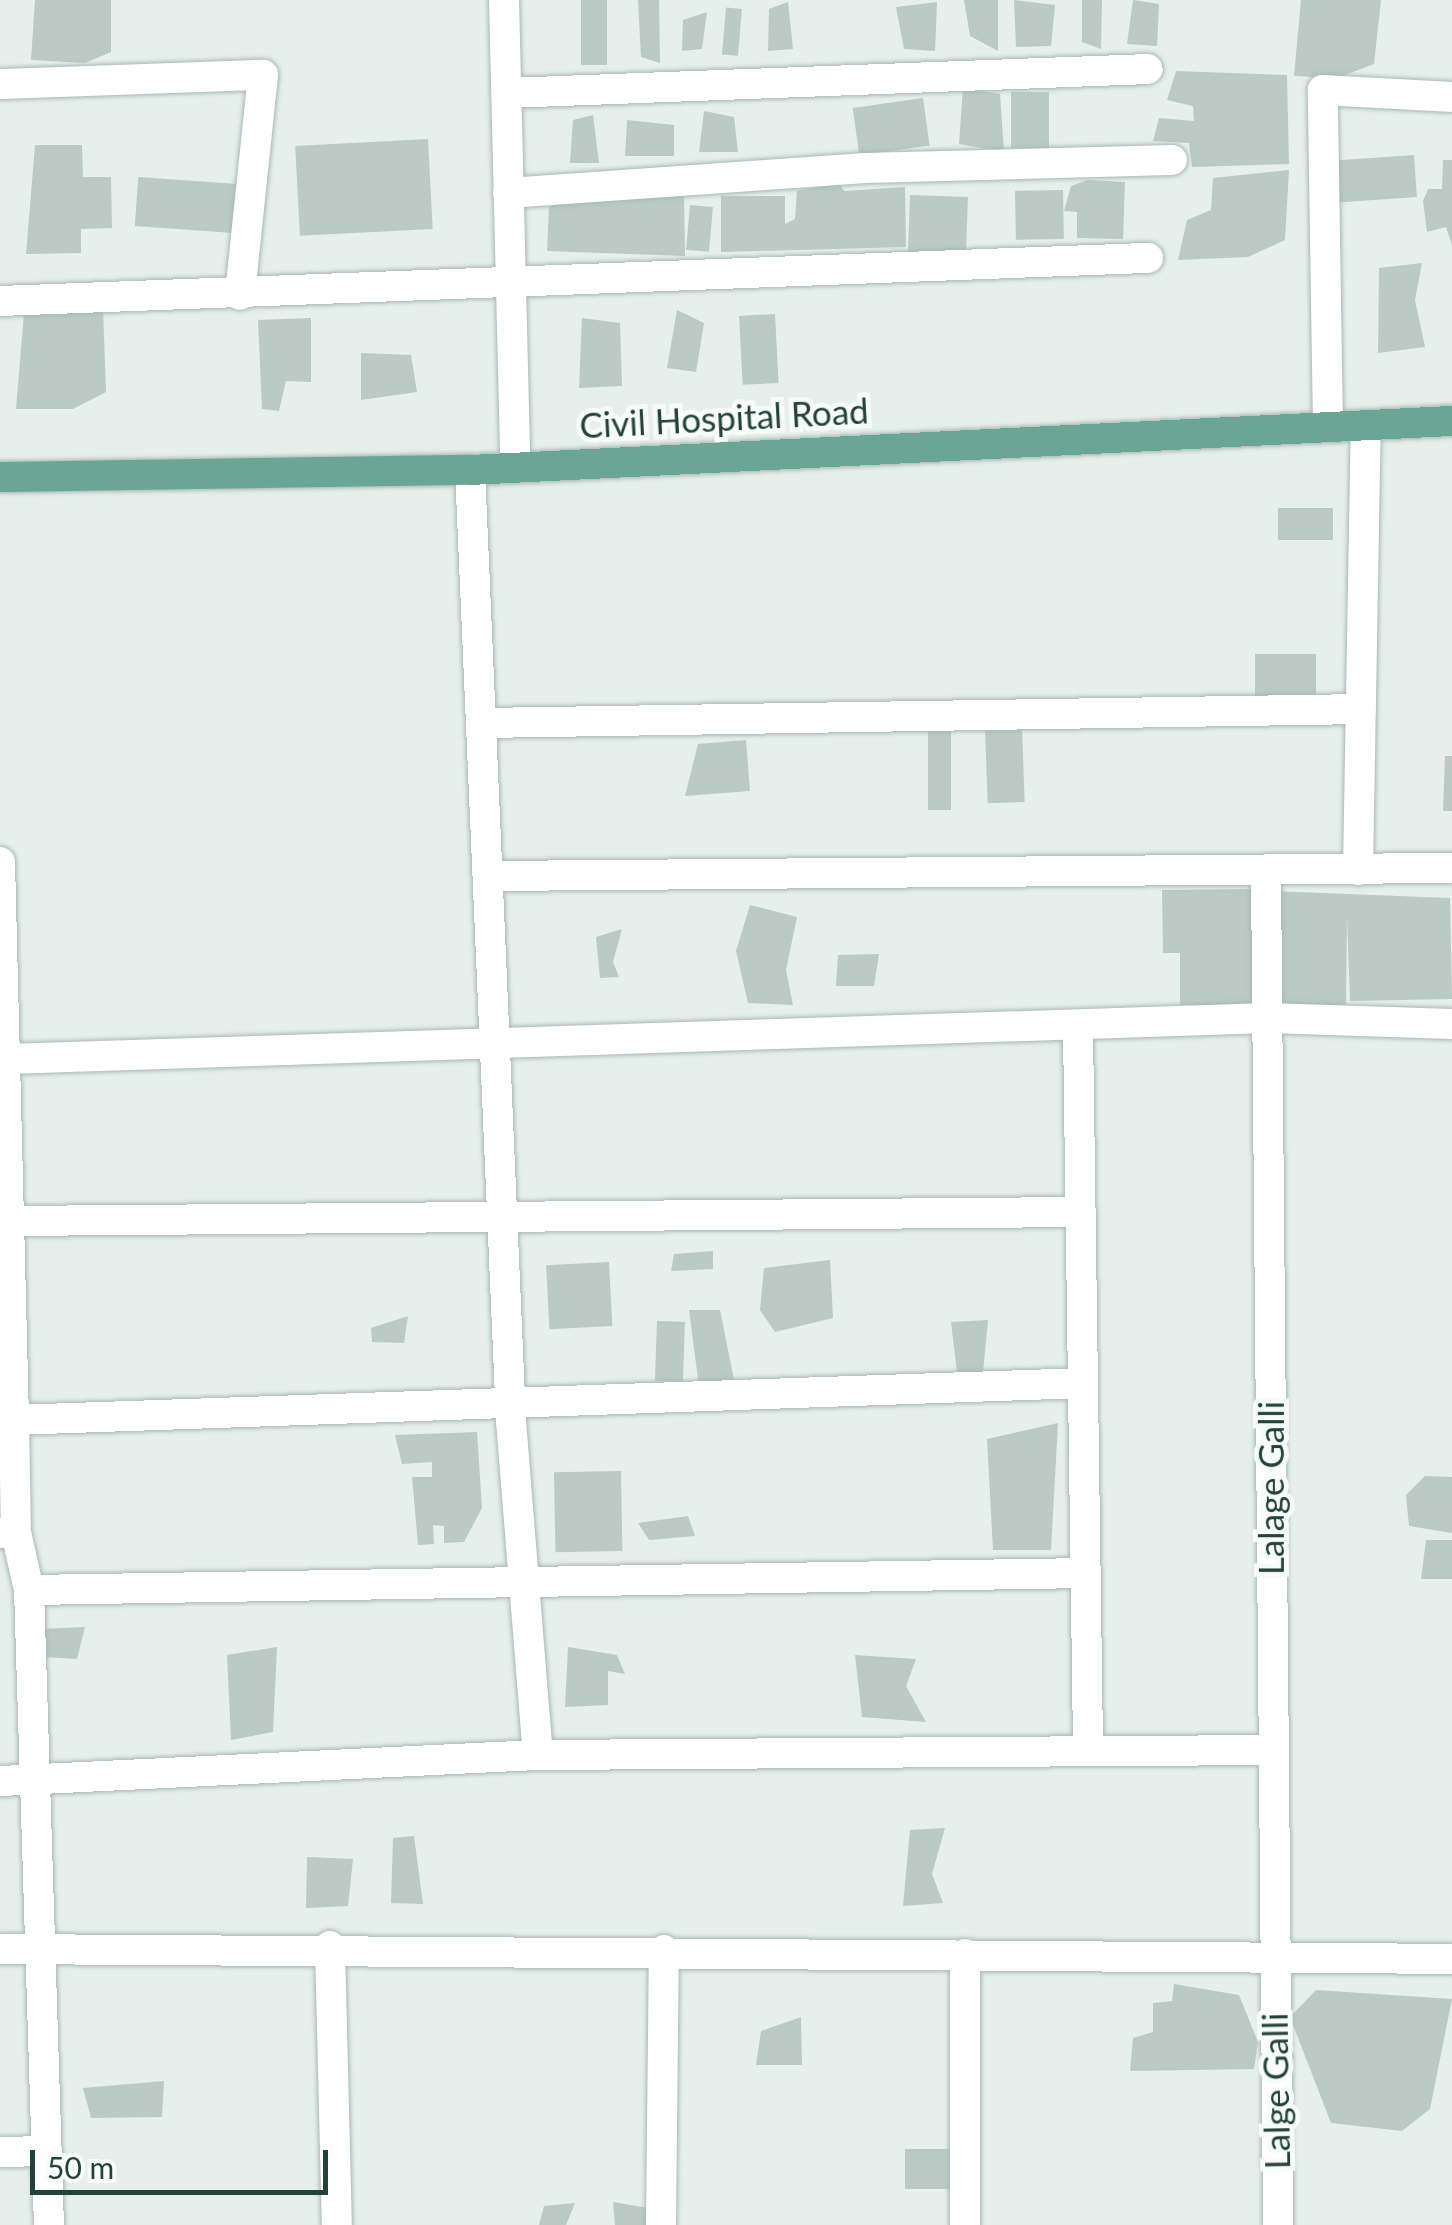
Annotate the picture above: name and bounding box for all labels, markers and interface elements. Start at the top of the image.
street label: Civil Hospital Road [578,388,870,446]
street label: Lalage Galli [1249,1401,1291,1575]
street label: Lalge Galli [1253,2012,1297,2170]
scale bar [35,2130,332,2192]
text: 50 m [47,2149,114,2185]

